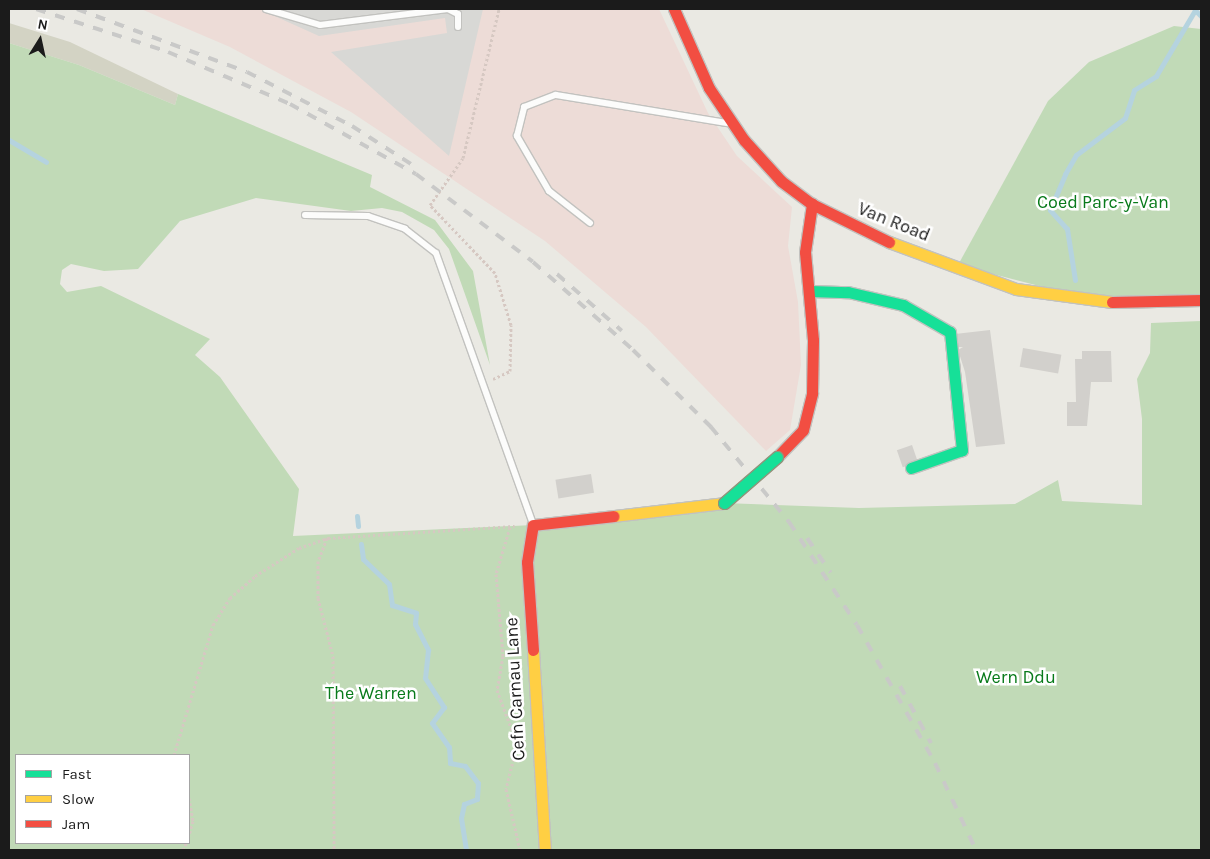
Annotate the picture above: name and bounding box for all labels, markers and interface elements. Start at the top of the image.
north arrow [15,15,65,65]
text: N [36,15,49,34]
park label: Coed Parc-y-Van [1037,191,1169,213]
street label: Van Road [855,198,933,246]
street label: Cefn Carnau Lane [500,617,530,761]
park label: Wern Ddu [976,666,1056,688]
park label: The Warren [325,682,417,704]
legend [15,754,190,844]
text: Fast [62,765,91,783]
text: Slow [62,790,94,808]
text: Jam [62,815,90,833]

